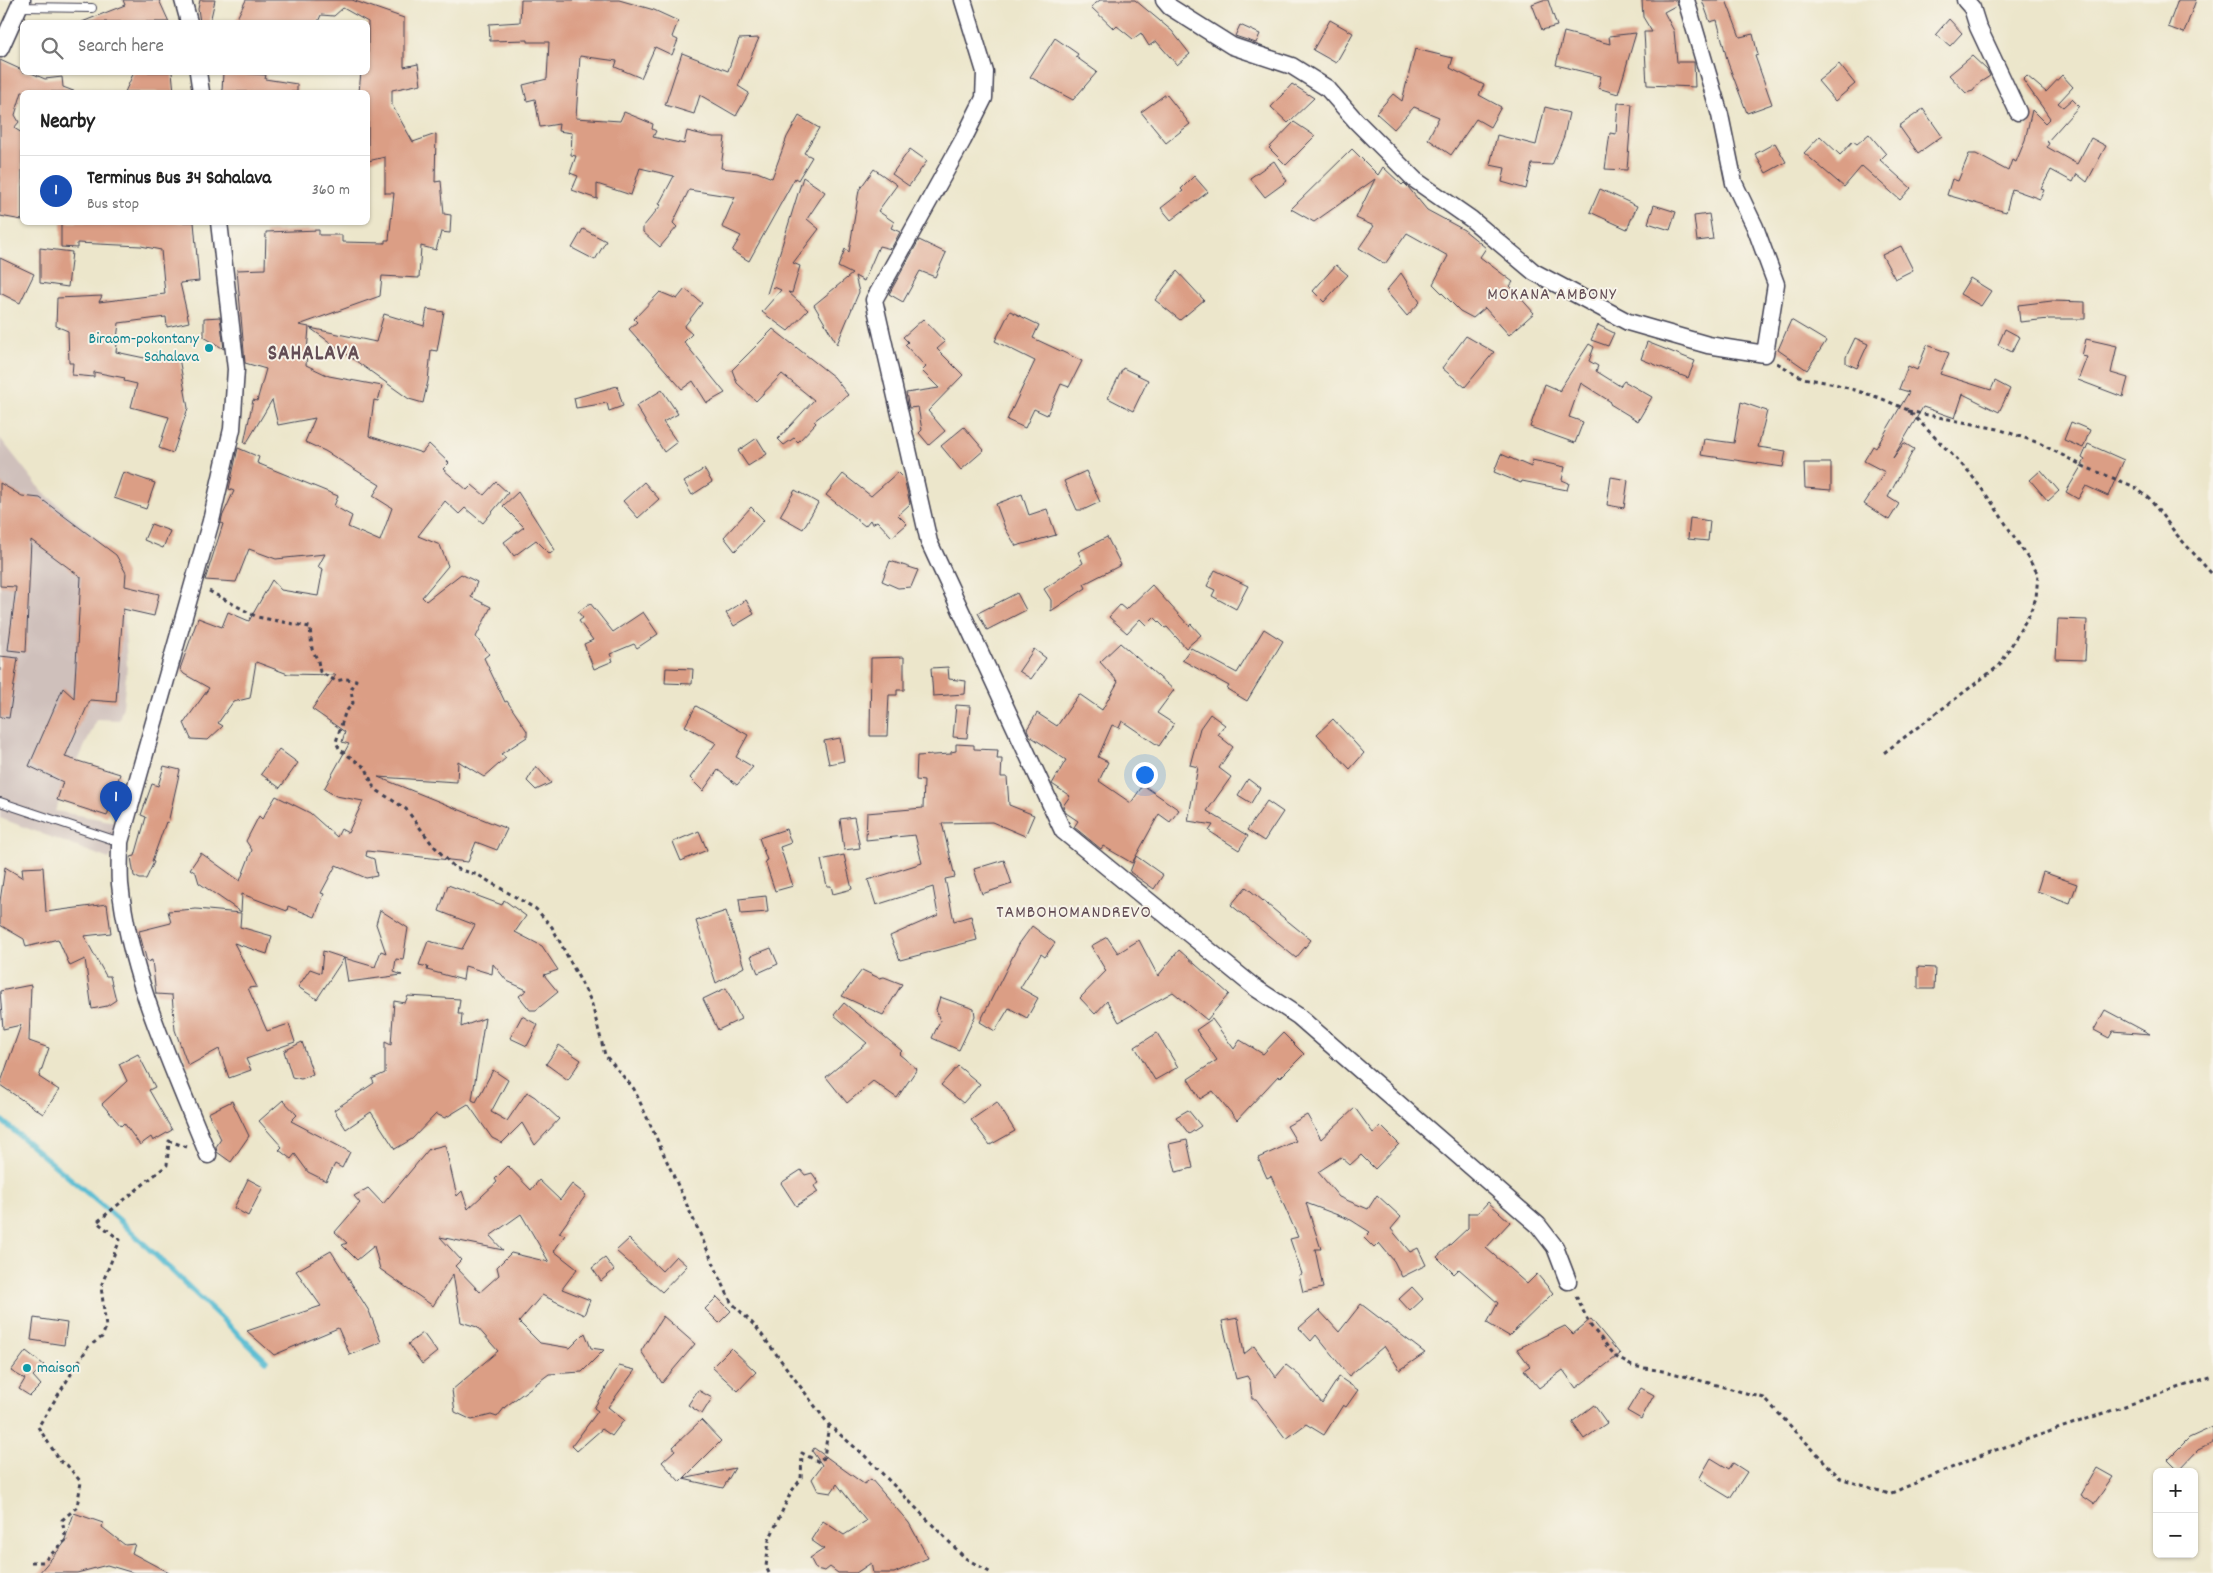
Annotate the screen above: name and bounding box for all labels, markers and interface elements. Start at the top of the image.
search box [20,20,370,75]
icon: search [38,34,66,62]
text: Search here [78,34,164,61]
text: Nearby [40,108,95,138]
text: Terminus Bus 34 Sahalava [87,166,271,193]
text: 1 [54,179,58,202]
text: 360 m [312,179,350,202]
text: Bus stop [87,193,139,216]
district label: MOKANA AMBONY [1487,283,1617,308]
place label: Biraom-pokontany Sahalava [89,328,200,369]
district label: SAHALAVA [268,340,360,370]
marker: Biraom-pokontany Sahalava [203,342,215,354]
your location [1132,762,1158,788]
pin: 1 [100,781,132,822]
district label: TAMBOHOMANDREVO [996,901,1152,926]
place label: maison [37,1357,80,1380]
marker: maison [21,1362,33,1374]
map controls [2153,1468,2198,1558]
button: + [2153,1468,2198,1513]
button: − [2153,1513,2198,1558]

